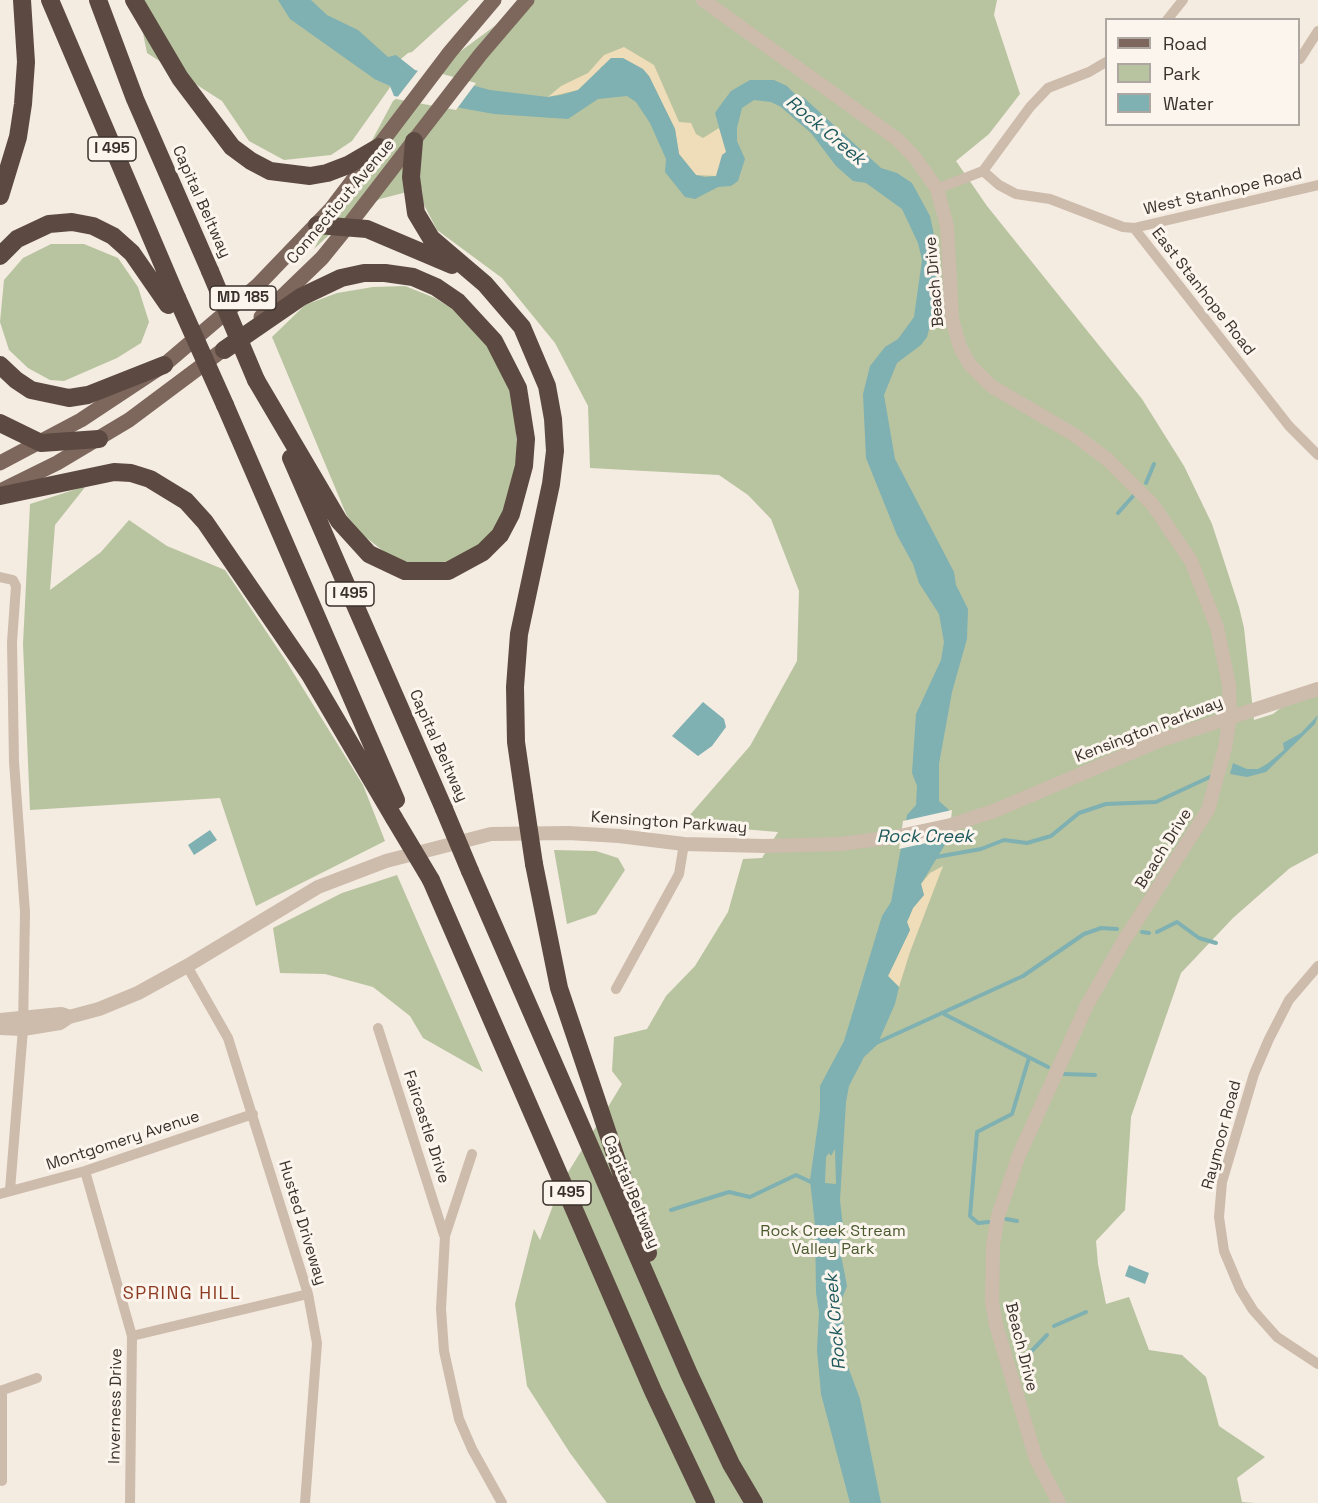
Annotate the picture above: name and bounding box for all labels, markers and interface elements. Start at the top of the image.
legend [1105,18,1300,126]
text: Road [1163,32,1207,55]
text: Park [1163,62,1200,85]
water label: Rock Creek [781,92,869,170]
text: Water [1163,92,1214,115]
street label: Connecticut Avenue [283,136,399,268]
road number: I 495 [88,137,136,161]
street label: Capital Beltway [168,143,234,261]
street label: West Stanhope Road [1142,164,1304,220]
street label: East Stanhope Road [1147,224,1259,360]
street label: Beach Drive [921,236,949,328]
road number: MD 185 [210,286,276,310]
road number: I 495 [326,582,374,606]
street label: Capital Beltway [405,687,471,805]
street label: Kensington Parkway [1072,693,1226,767]
street label: Beach Drive [1132,805,1196,893]
street label: Kensington Parkway [590,808,748,838]
water label: Rock Creek [877,826,973,848]
street label: Faircastle Drive [399,1068,453,1186]
street label: Raymoor Road [1198,1079,1246,1191]
street label: Montgomery Avenue [44,1107,202,1175]
street label: Capital Beltway [599,1133,663,1251]
street label: Husted Driveway [274,1158,330,1288]
road number: I 495 [543,1181,591,1205]
park label: Rock Creek Stream Valley Park [760,1222,906,1260]
water label: Rock Creek [821,1273,851,1371]
district label: SPRING HILL [123,1283,241,1305]
street label: Beach Drive [1001,1301,1041,1393]
street label: Inverness Drive [105,1348,127,1464]

